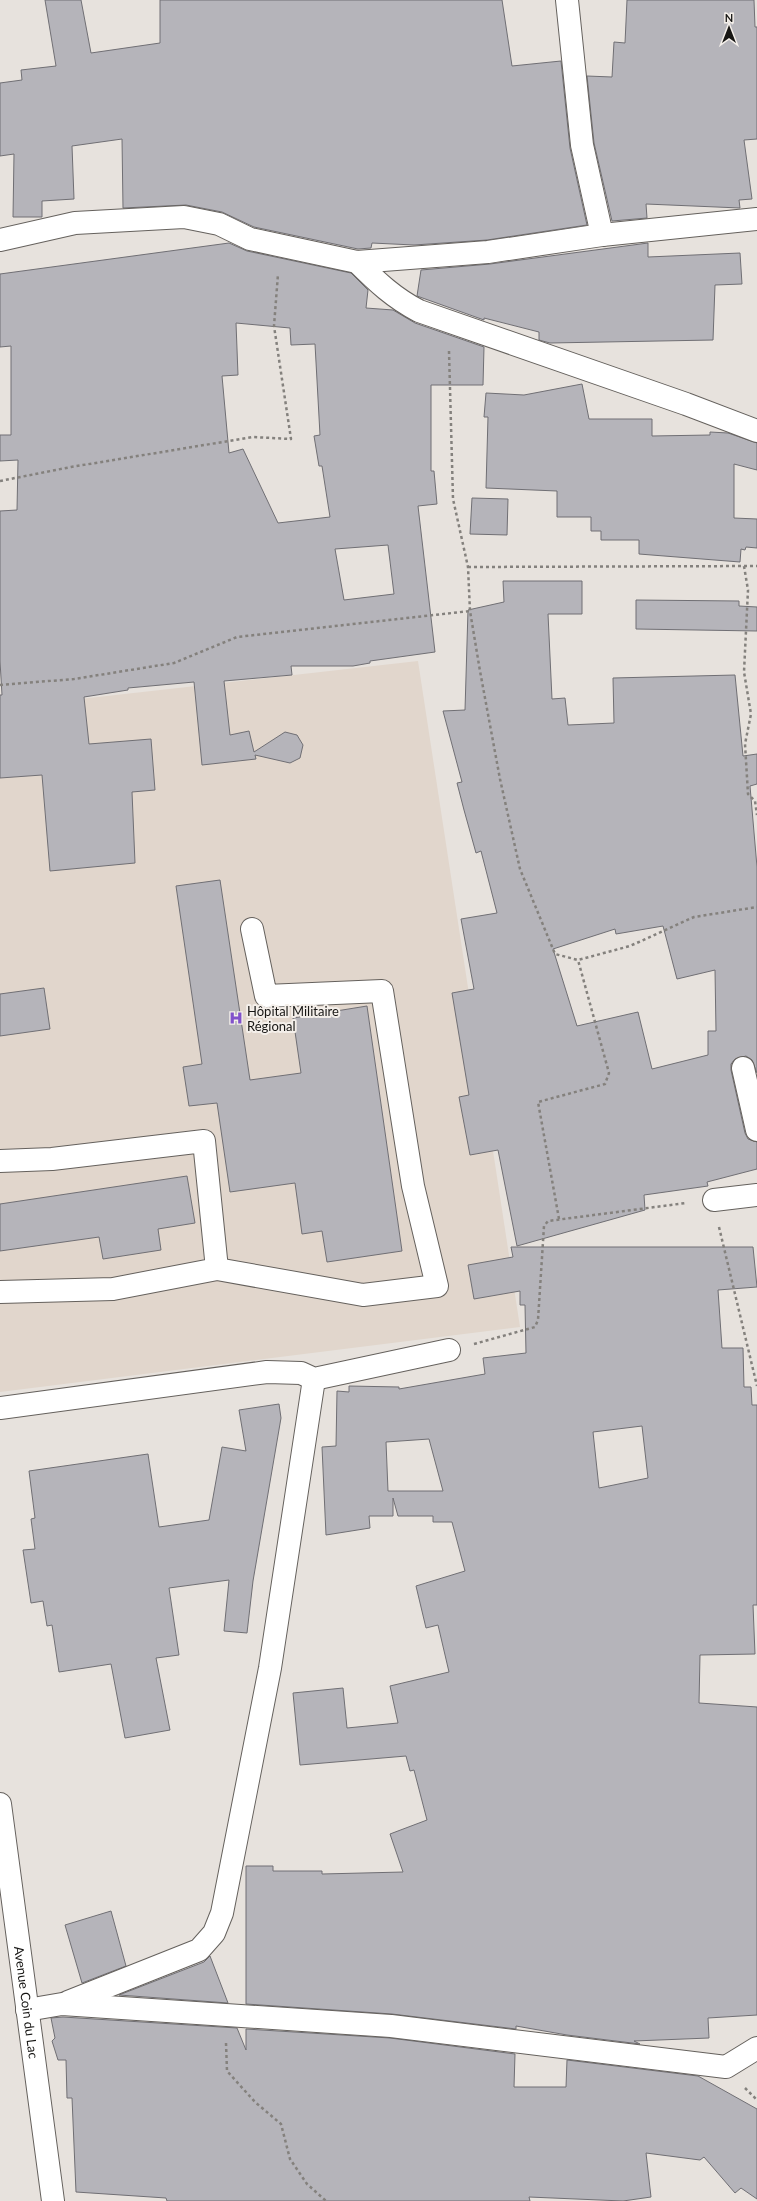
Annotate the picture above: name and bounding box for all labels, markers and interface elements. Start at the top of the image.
north arrow [709,8,749,48]
text: N [725,11,733,24]
place label: Hôpital Militaire Régional [247,1003,339,1034]
hospital icon: Hôpital Militaire Régional [228,1010,244,1026]
street label: Avenue Coin du Lac [11,1945,42,2059]

